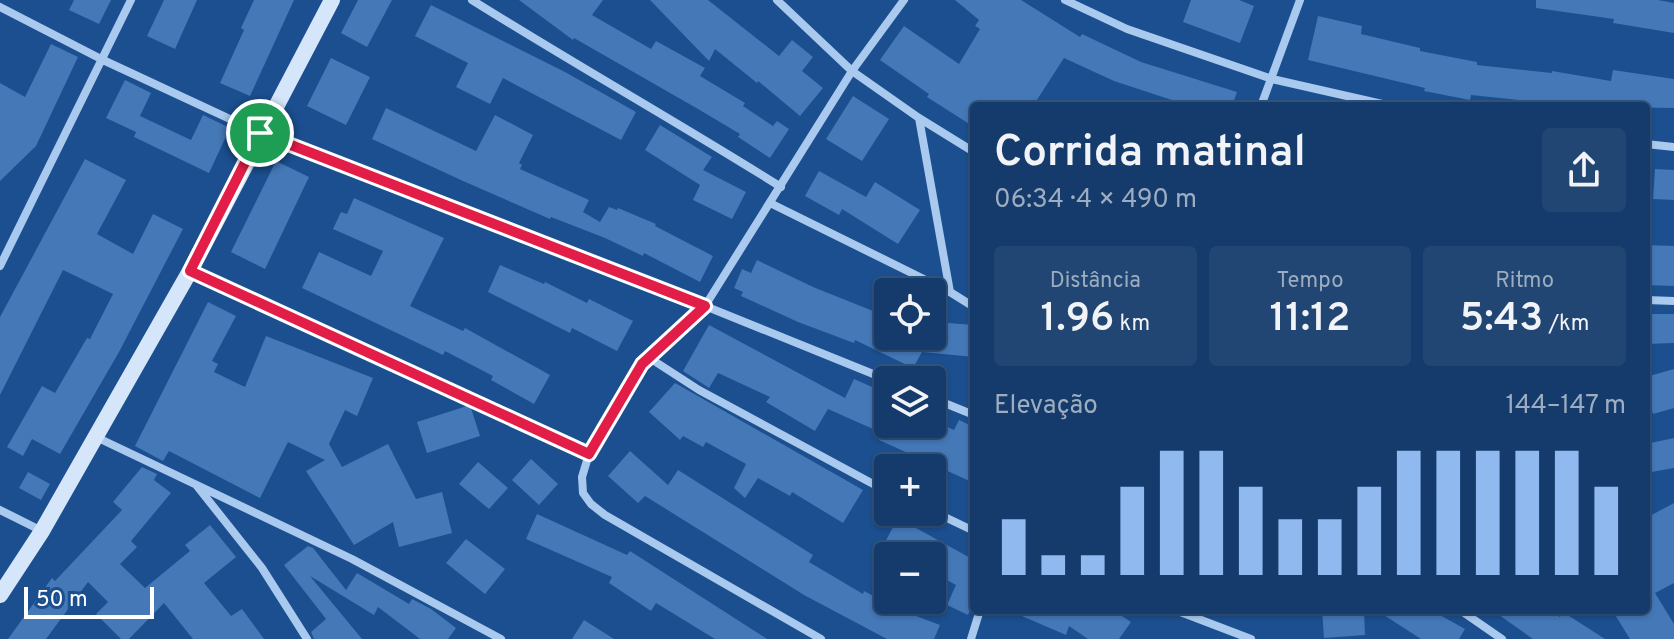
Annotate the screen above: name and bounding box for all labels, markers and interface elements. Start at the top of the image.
pin [226,99,294,167]
icon: arrive [238,111,282,155]
text: Corrida matinal [994,126,1306,182]
button: share [1542,128,1626,212]
text: 06:34 · 4 × 490 m [994,184,1197,217]
text: Distância [1050,268,1141,295]
text: Tempo [1277,268,1343,295]
text: Ritmo [1495,268,1554,295]
map controls [874,278,946,614]
button: locate [874,278,946,350]
text: 1.96 [1041,295,1114,345]
text: 11:12 [1270,295,1350,345]
text: 5:43 [1460,295,1543,345]
text: km [1114,311,1150,338]
text: /km [1543,311,1590,338]
button: layers [874,366,946,438]
text: Elevação [994,390,1098,423]
text: 144–147 m [1506,390,1626,423]
button: + [874,454,946,526]
button: − [874,542,946,614]
scale bar [24,583,154,619]
text: 50 m [36,587,88,614]

